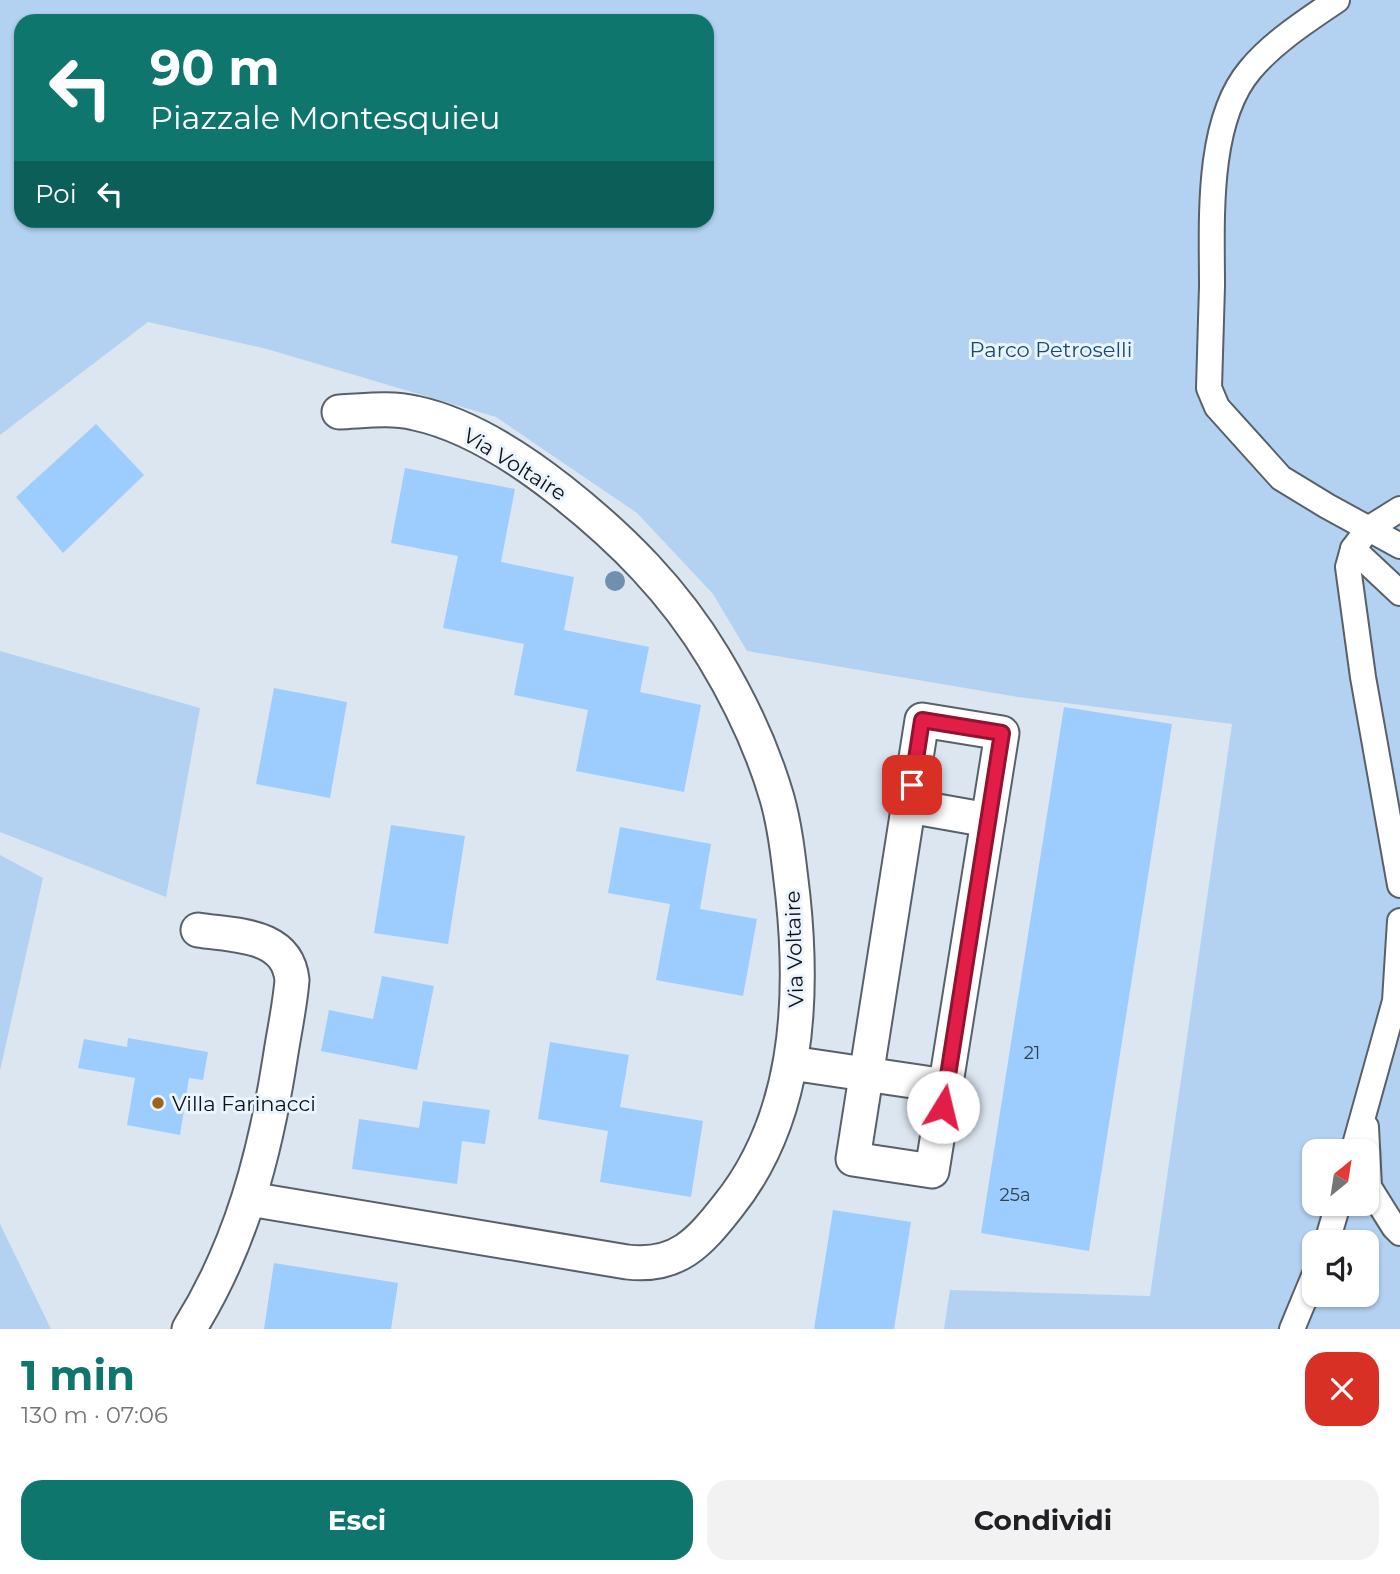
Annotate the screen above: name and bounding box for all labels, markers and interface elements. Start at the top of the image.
text: 90 m [150,38,280,97]
icon: left [35,42,126,133]
text: Piazzale Montesquieu [150,98,501,137]
icon: left [91,175,129,213]
text: Poi [35,178,77,210]
park label: Parco Petroselli [970,337,1132,362]
street label: Via Voltaire [459,422,571,506]
pin [882,755,942,815]
icon: arrive [893,766,931,804]
street label: Via Voltaire [779,890,809,1008]
house number: 21 [1024,1042,1040,1064]
position arrow [906,1070,980,1144]
place label: Villa Farinacci [172,1091,316,1116]
marker: Villa Farinacci [150,1095,166,1111]
north arrow [1302,1139,1379,1216]
map controls [1302,1139,1379,1307]
house number: 25a [999,1184,1031,1206]
button: sound [1302,1230,1379,1307]
text: 1 min [21,1349,135,1401]
button: close [1305,1352,1379,1426]
text: 130 m · 07:06 [21,1401,168,1429]
button: Esci [21,1480,693,1560]
button: Condividi [707,1480,1379,1560]

